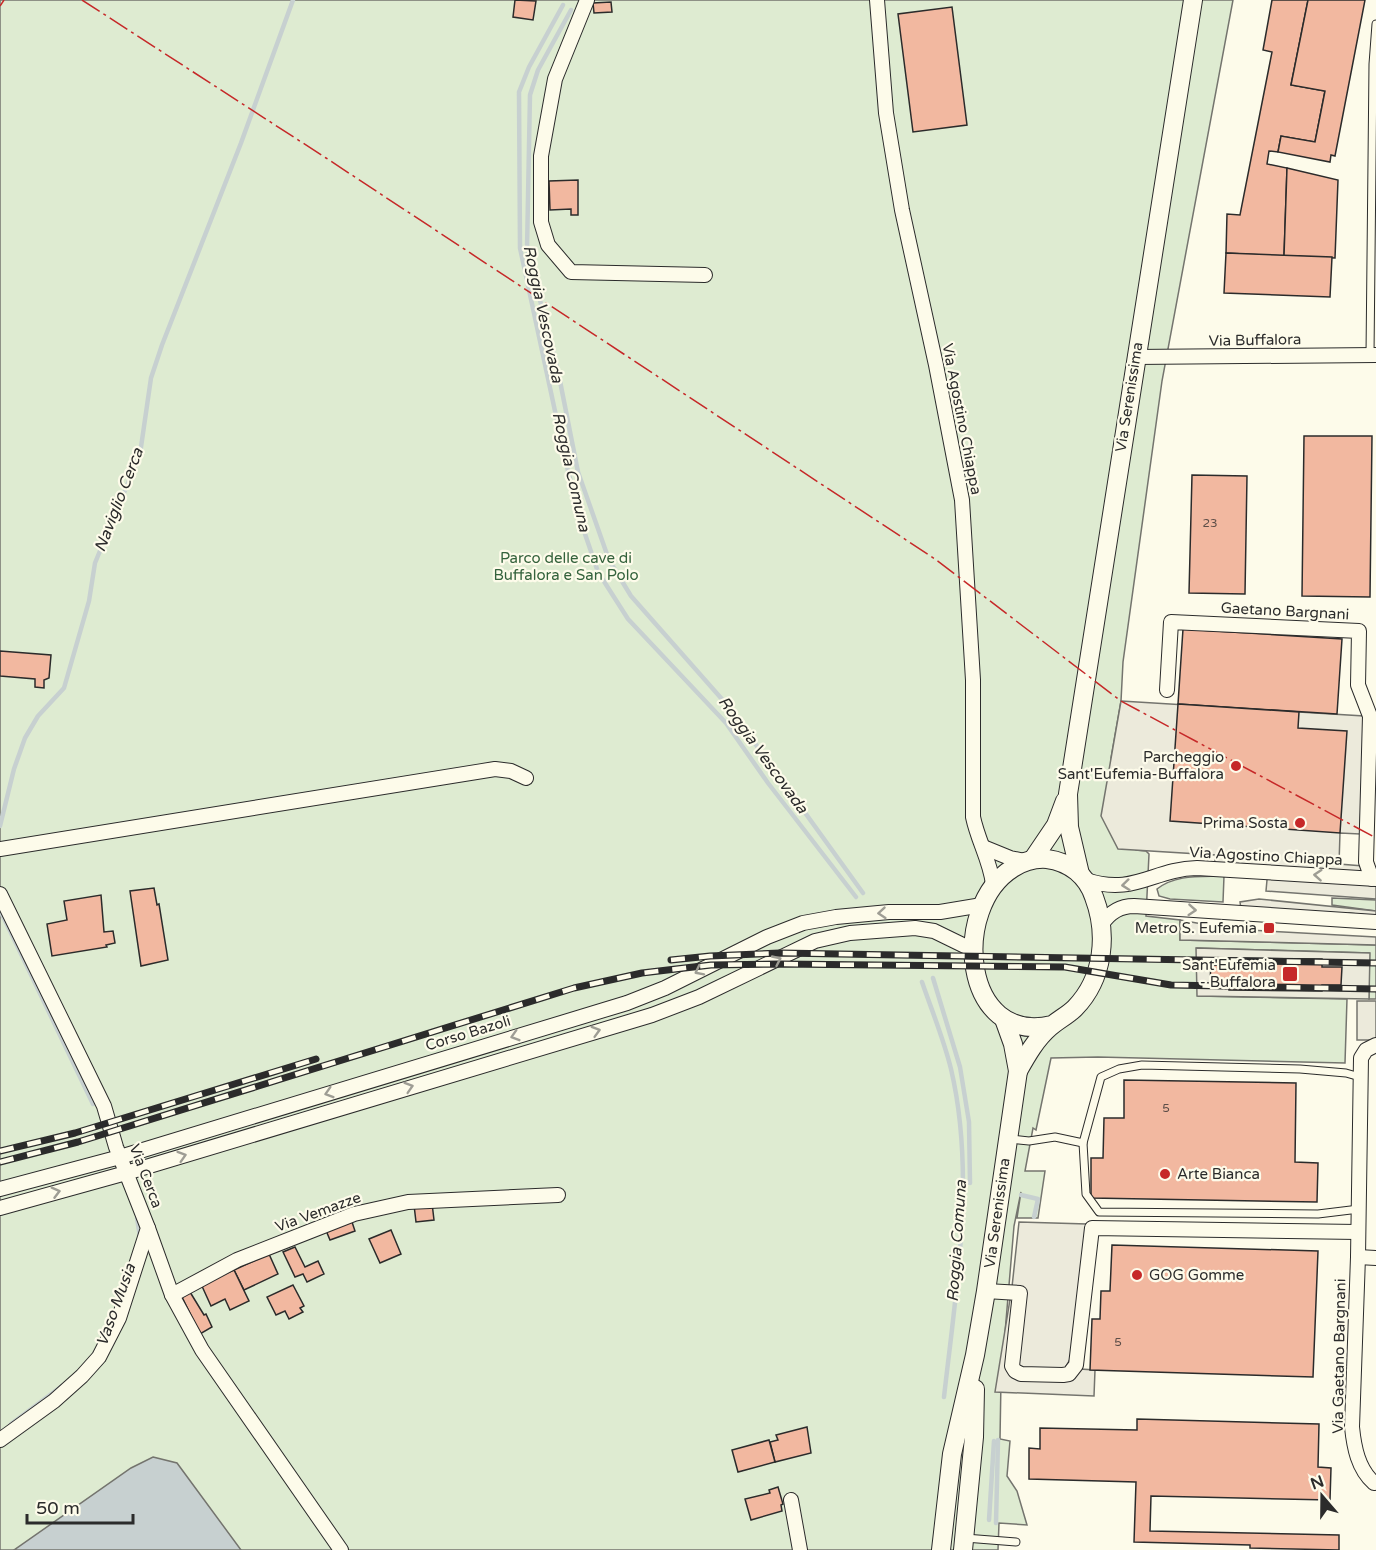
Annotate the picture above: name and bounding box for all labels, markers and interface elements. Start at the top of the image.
water label: Roggia Vescovada [519,243,568,386]
street label: Via Buffalora [1209,330,1301,350]
street label: Via Serenissima [1111,341,1147,453]
street label: Via Agostino Chiappa [938,342,986,496]
water label: Roggia Comuna [548,410,595,535]
water label: Naviglio Cerca [90,444,148,555]
house number: 23 [1202,516,1218,530]
park label: Parco delle cave di Buffalora e San Polo [493,549,639,584]
street label: Gaetano Bargnani [1220,599,1350,623]
water label: Roggia Vescovada [714,693,813,818]
place label: Parcheggio Sant'Eufemia-Buffalora [1058,748,1224,783]
marker: Parcheggio Sant'Eufemia-Buffalora [1229,759,1243,773]
place label: Prima Sosta [1203,814,1288,832]
marker: Prima Sosta [1293,816,1307,830]
street label: Via Agostino Chiappa [1189,843,1343,869]
one-way arrow [1313,869,1322,882]
one-way arrow [1121,878,1130,890]
one-way arrow [1188,903,1197,916]
one-way arrow [877,906,887,919]
place label: Metro S. Eufemia [1135,919,1257,937]
marker: Metro S. Eufemia [1262,921,1276,935]
one-way arrow [770,955,781,967]
place label: Sant'Eufemia - Buffalora [1182,956,1276,991]
one-way arrow [694,964,705,976]
marker: Sant'Eufemia - Buffalora [1281,965,1299,983]
street label: Corso Bazoli [423,1012,513,1054]
one-way arrow [590,1026,601,1038]
one-way arrow [510,1029,521,1041]
one-way arrow [403,1082,414,1094]
one-way arrow [324,1086,335,1098]
house number: 5 [1162,1101,1170,1115]
street label: Via Cerca [126,1142,166,1210]
one-way arrow [176,1151,187,1163]
street label: Via Serenissima [980,1157,1014,1269]
place label: Arte Bianca [1177,1165,1260,1183]
marker: Arte Bianca [1158,1167,1172,1181]
water label: Roggia Comuna [943,1178,971,1303]
one-way arrow [51,1187,61,1199]
street label: Via Vemazze [273,1188,363,1236]
water label: Vaso Musia [92,1260,141,1349]
place label: GOG Gomme [1149,1266,1244,1284]
marker: GOG Gomme [1130,1268,1144,1282]
street label: Via Gaetano Bargnani [1329,1278,1349,1434]
house number: 5 [1114,1335,1122,1349]
north arrow [1292,1466,1352,1526]
text: N [1308,1471,1327,1494]
scale bar [27,1487,134,1525]
text: 50 m [36,1497,80,1519]

